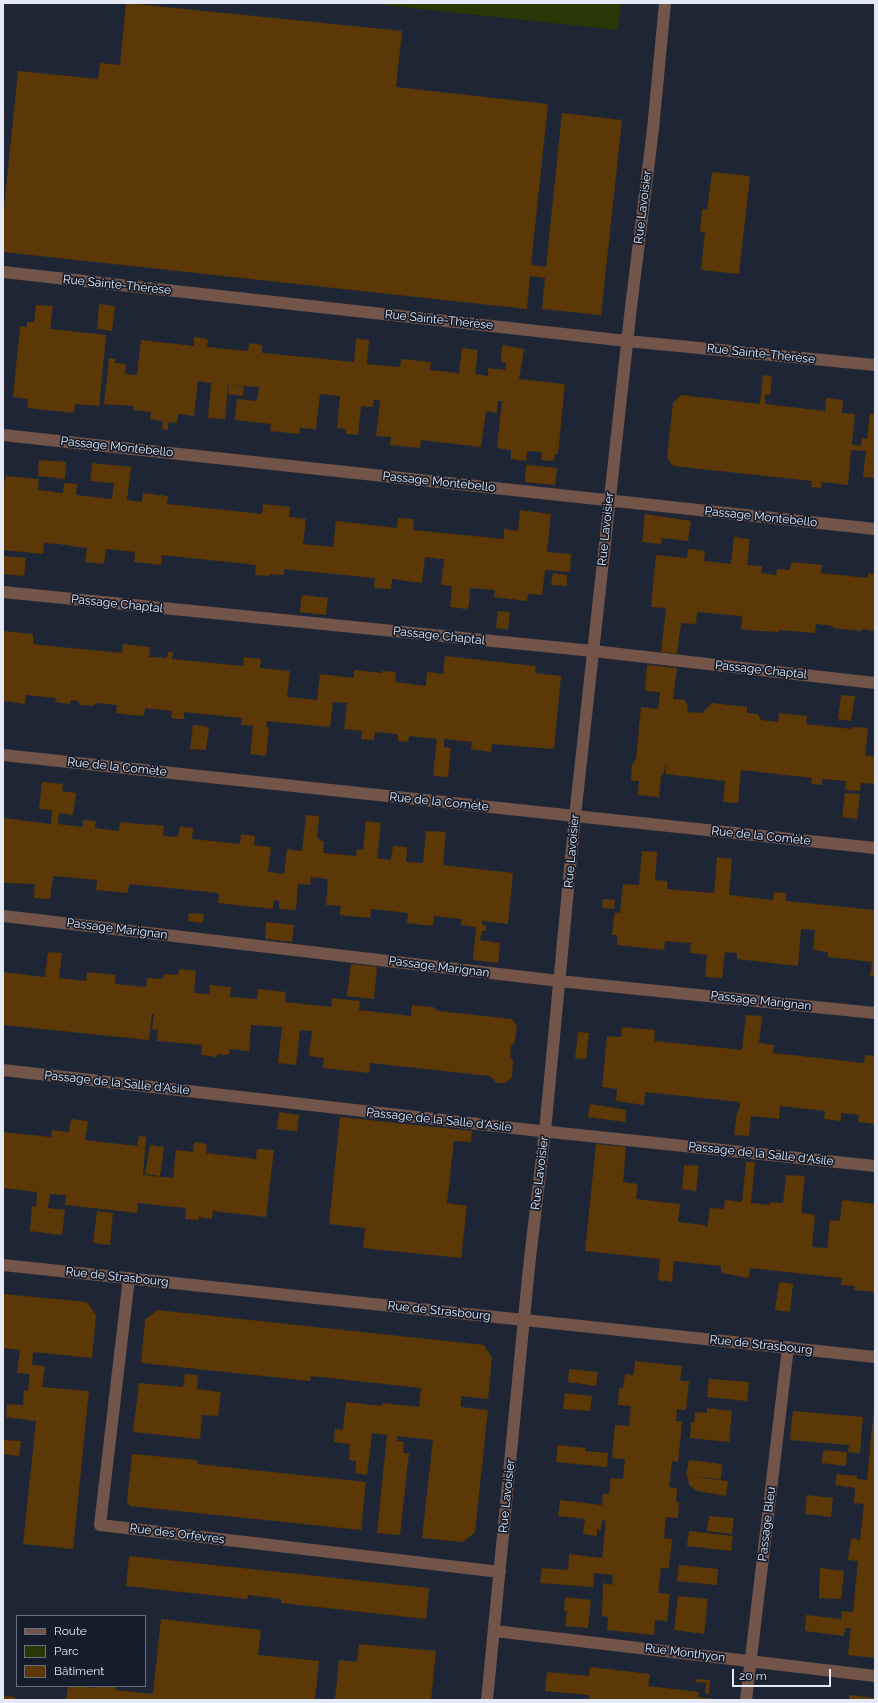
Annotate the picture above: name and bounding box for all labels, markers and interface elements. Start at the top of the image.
street label: Rue Lavoisier [631,169,655,245]
street label: Rue Sainte-Thérèse [62,272,172,298]
street label: Rue Sainte-Thérèse [384,307,494,333]
street label: Rue Sainte-Thérèse [706,341,816,367]
street label: Passage Montebello [60,434,174,460]
street label: Passage Montebello [382,469,496,495]
street label: Rue Lavoisier [595,491,617,567]
street label: Passage Montebello [704,504,818,530]
street label: Passage Chaptal [70,592,164,616]
street label: Passage Chaptal [392,624,486,648]
street label: Passage Chaptal [714,658,808,682]
street label: Rue de la Comète [67,755,167,779]
street label: Rue de la Comète [389,790,489,814]
street label: Rue Lavoisier [562,814,582,888]
street label: Rue de la Comète [711,824,811,848]
street label: Passage Marignan [66,916,168,942]
street label: Passage Marignan [388,954,490,980]
street label: Passage Marignan [710,989,812,1013]
street label: Passage de la Salle d'Asile [44,1068,190,1098]
street label: Passage de la Salle d'Asile [366,1105,512,1135]
street label: Rue Lavoisier [528,1135,552,1211]
street label: Passage de la Salle d'Asile [688,1139,834,1169]
street label: Rue de Strasbourg [65,1264,169,1290]
street label: Rue de Strasbourg [387,1298,491,1324]
street label: Rue de Strasbourg [709,1332,813,1358]
street label: Rue Lavoisier [496,1458,518,1534]
street label: Passage Bleu [755,1486,779,1562]
street label: Rue des Orfèvres [129,1521,225,1547]
legend [16,1615,146,1687]
text: Route [54,1624,87,1638]
street label: Rue Monthyon [644,1641,726,1665]
text: Parc [54,1644,79,1658]
scale bar [734,1661,833,1687]
text: Bâtiment [54,1664,104,1678]
text: 20 m [739,1669,767,1683]

